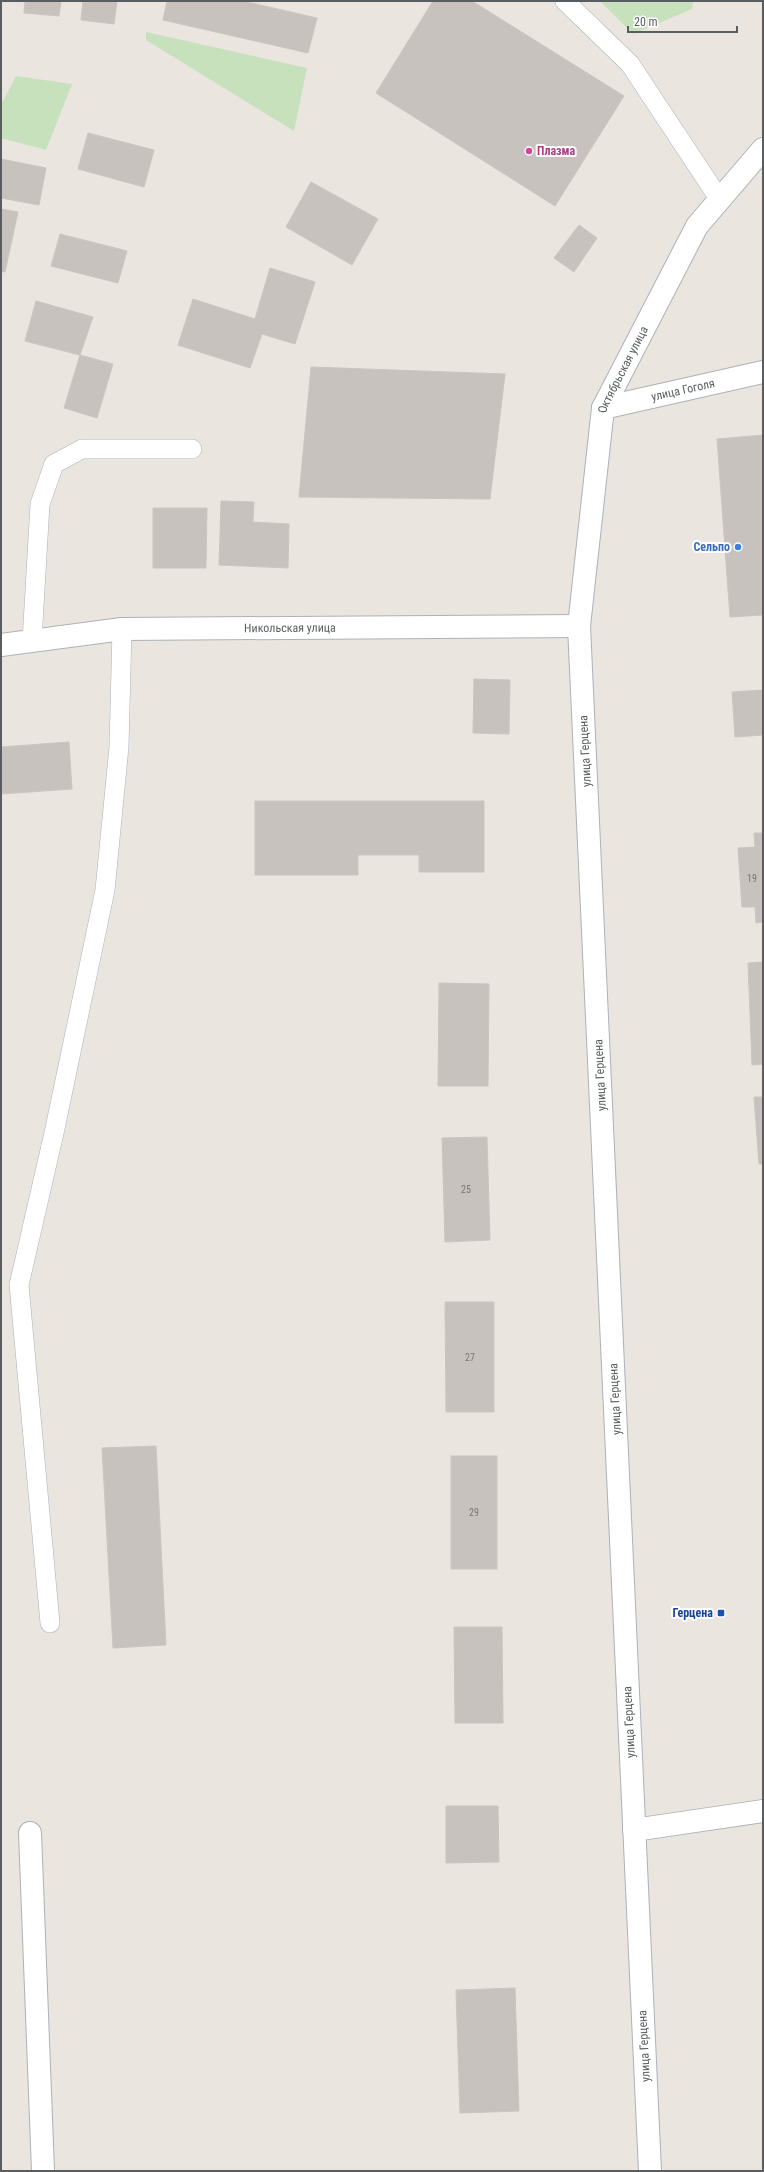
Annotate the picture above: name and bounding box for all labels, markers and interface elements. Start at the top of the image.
scale bar [628,8,737,34]
text: 20 m [634,15,658,29]
place label: Плазма [537,144,575,158]
marker: Плазма [524,146,534,156]
street label: Октябрьская улица [596,324,651,414]
street label: улица Гоголя [650,376,716,404]
place label: Сельпо [694,540,730,554]
marker: Сельпо [733,542,743,552]
street label: Никольская улица [244,621,336,635]
street label: улица Герцена [576,715,594,787]
house number: 19 [747,873,757,884]
street label: улица Герцена [591,1039,609,1111]
house number: 25 [461,1184,471,1195]
house number: 27 [465,1352,475,1363]
street label: улица Герцена [606,1363,624,1435]
house number: 29 [469,1507,479,1518]
place label: Герцена [673,1606,713,1620]
marker: Герцена [716,1608,726,1618]
street label: улица Герцена [620,1686,638,1758]
street label: улица Герцена [635,2010,653,2082]

